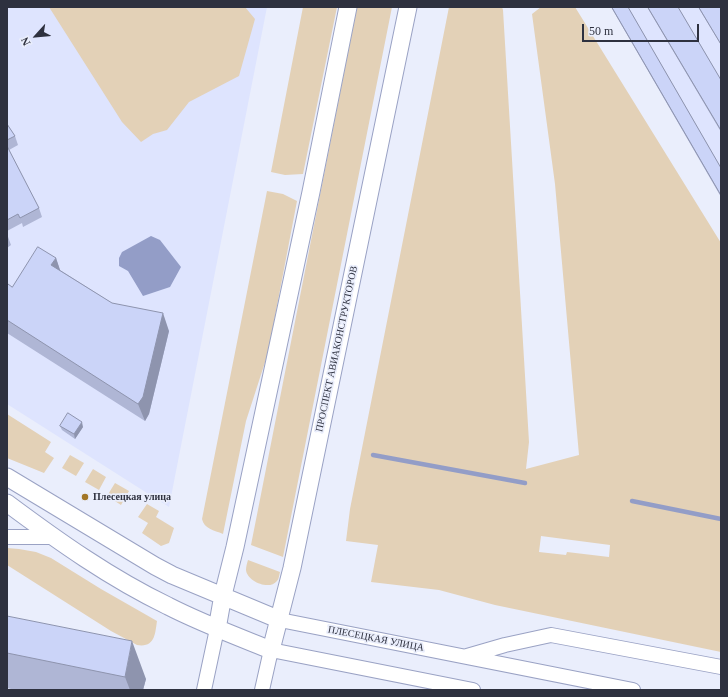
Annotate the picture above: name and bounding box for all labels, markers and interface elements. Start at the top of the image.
north arrow [16,16,56,56]
scale bar [584,16,701,42]
text: 50 m [589,24,613,38]
text: N [18,35,32,48]
street label: ПРОСПЕКТ АВИАКОНСТРУКТОРОВ [314,265,360,433]
place label: Плесецкая улица [93,491,171,503]
marker: Плесецкая улица [80,492,90,502]
street label: ПЛЕСЕЦКАЯ УЛИЦА [327,624,425,654]

